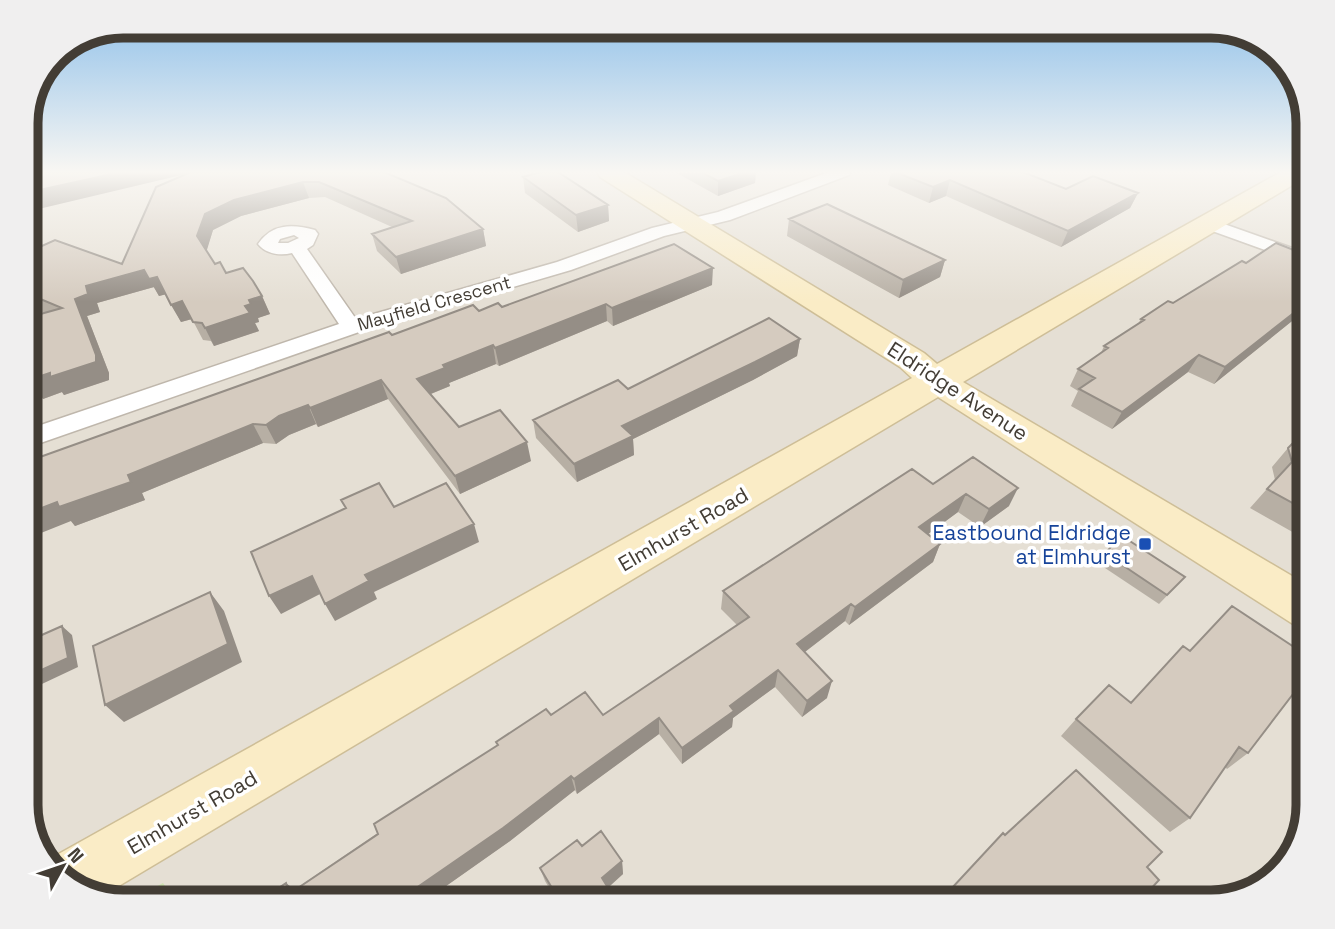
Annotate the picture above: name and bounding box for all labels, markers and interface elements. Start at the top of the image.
street label: Mayfield Crescent [355,270,513,336]
street label: Eldridge Avenue [883,335,1033,447]
street label: Elmhurst Road [613,481,753,577]
place label: Eastbound Eldridge at Elmhurst [933,519,1131,570]
marker: Eastbound Eldridge at Elmhurst [1137,536,1153,552]
street label: Elmhurst Road [122,764,262,860]
north arrow [28,831,98,901]
text: N [62,842,89,868]

